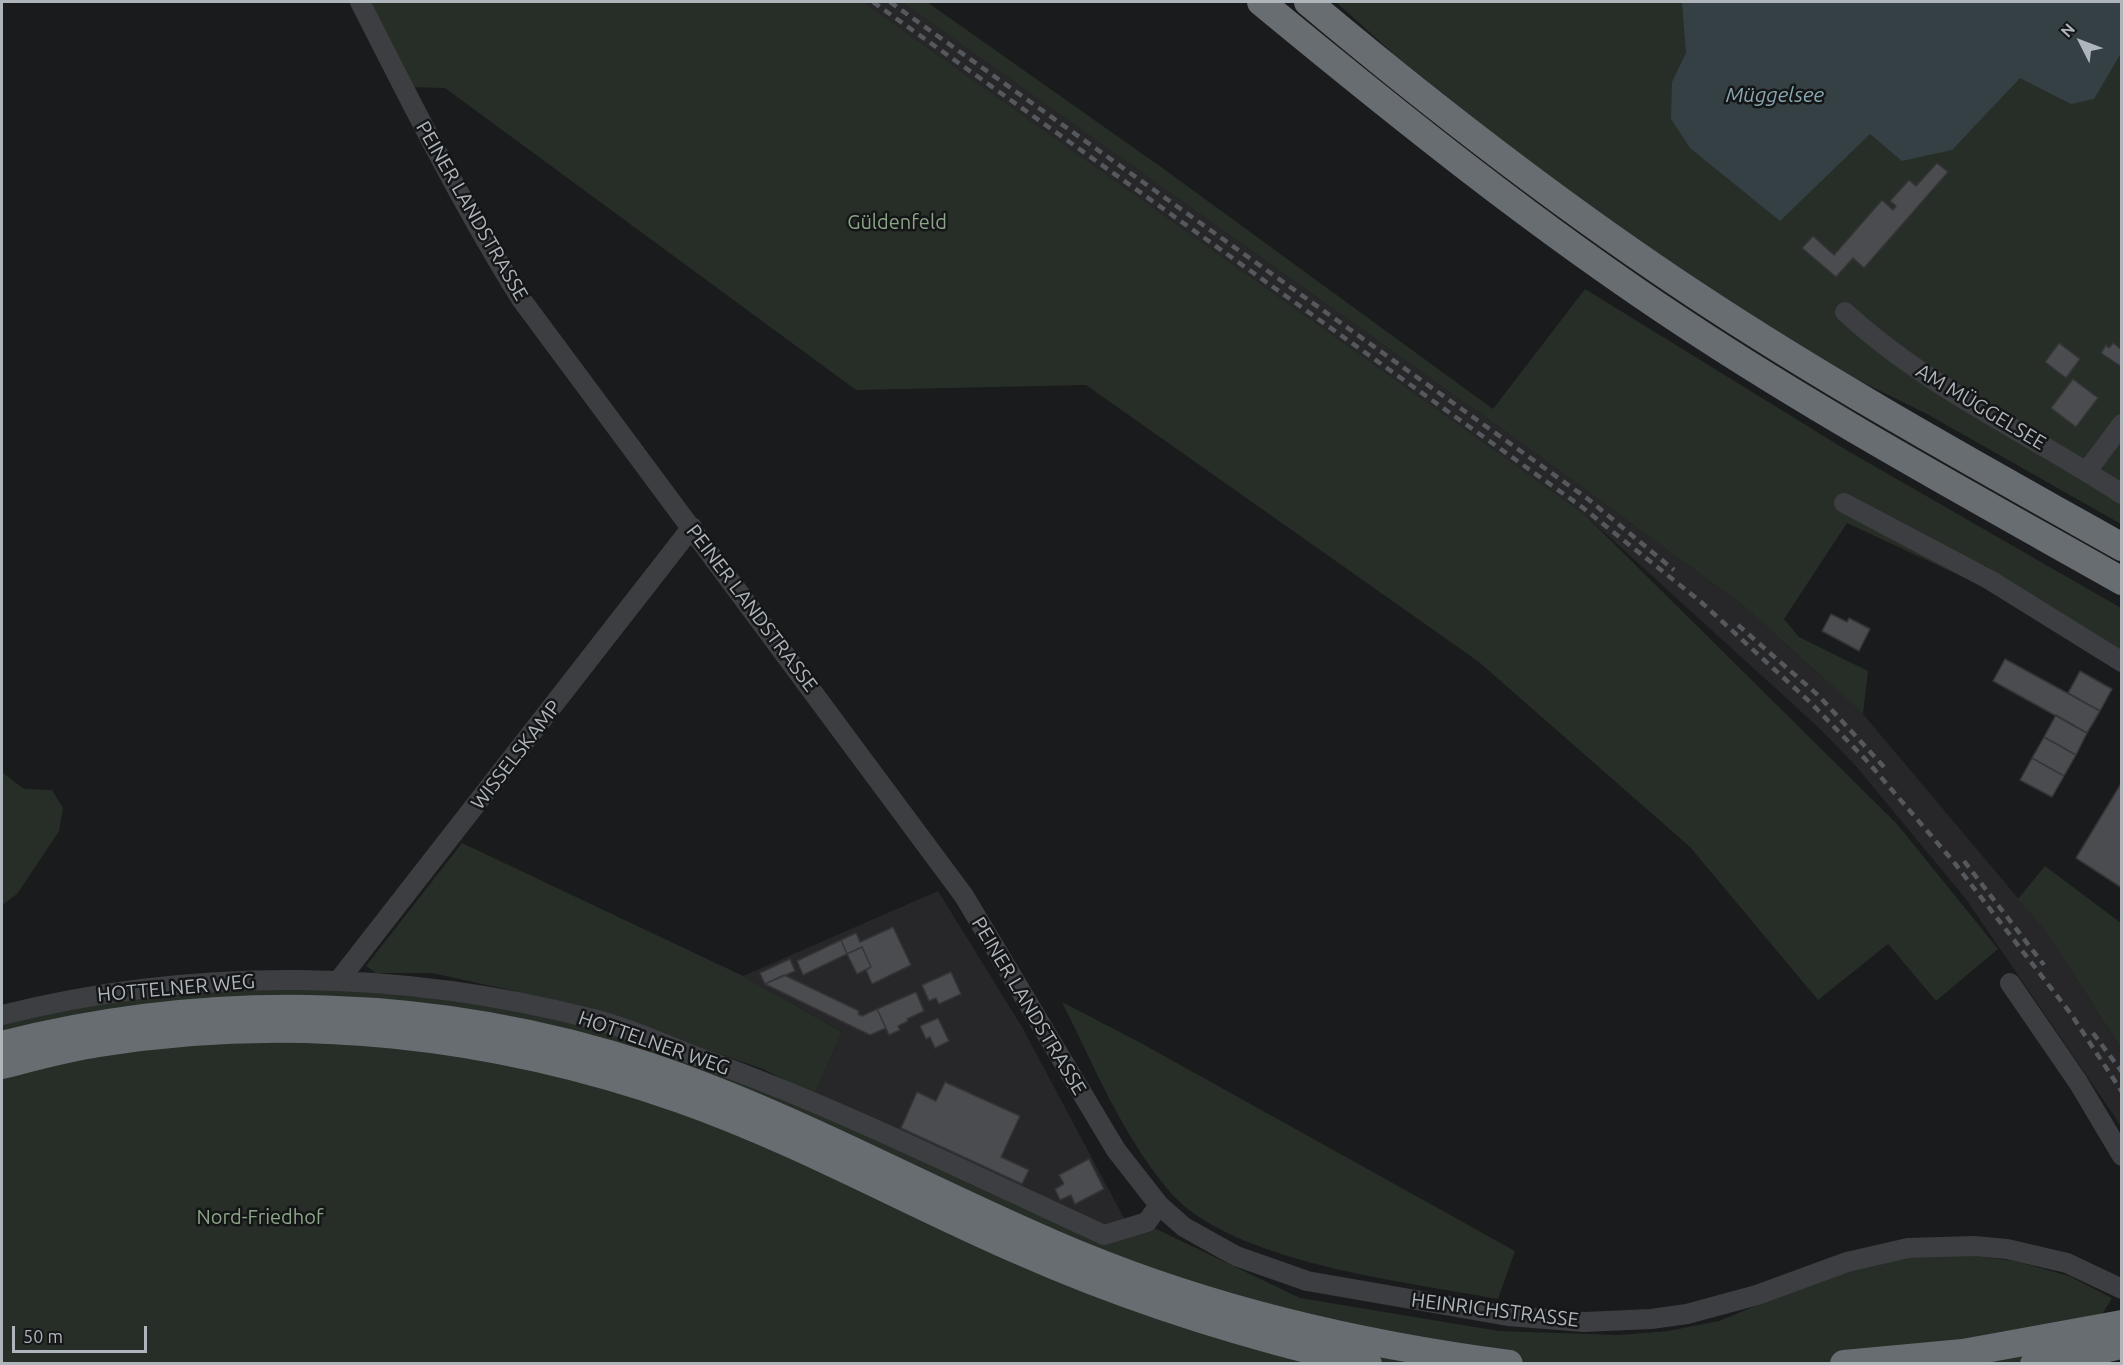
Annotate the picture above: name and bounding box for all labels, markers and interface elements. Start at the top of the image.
north arrow [2051,12,2111,72]
text: N [2057,19,2078,40]
water label: Müggelsee [1726,82,1824,108]
street label: PEINER LANDSTRASSE [411,117,533,305]
park label: Güldenfeld [847,210,947,234]
street label: AM MÜGGELSEE [1912,359,2050,455]
street label: PEINER LANDSTRASSE [681,520,823,696]
street label: WISSELSKAMP [466,696,566,814]
street label: PEINER LANDSTRASSE [966,913,1092,1099]
street label: HOTTELNER WEG [96,969,256,1007]
street label: HOTTELNER WEG [575,1006,733,1080]
park label: Nord-Friedhof [196,1205,324,1229]
street label: HEINRICHSTRASSE [1410,1288,1580,1332]
scale bar [15,1314,150,1352]
text: 50 m [23,1326,63,1346]

